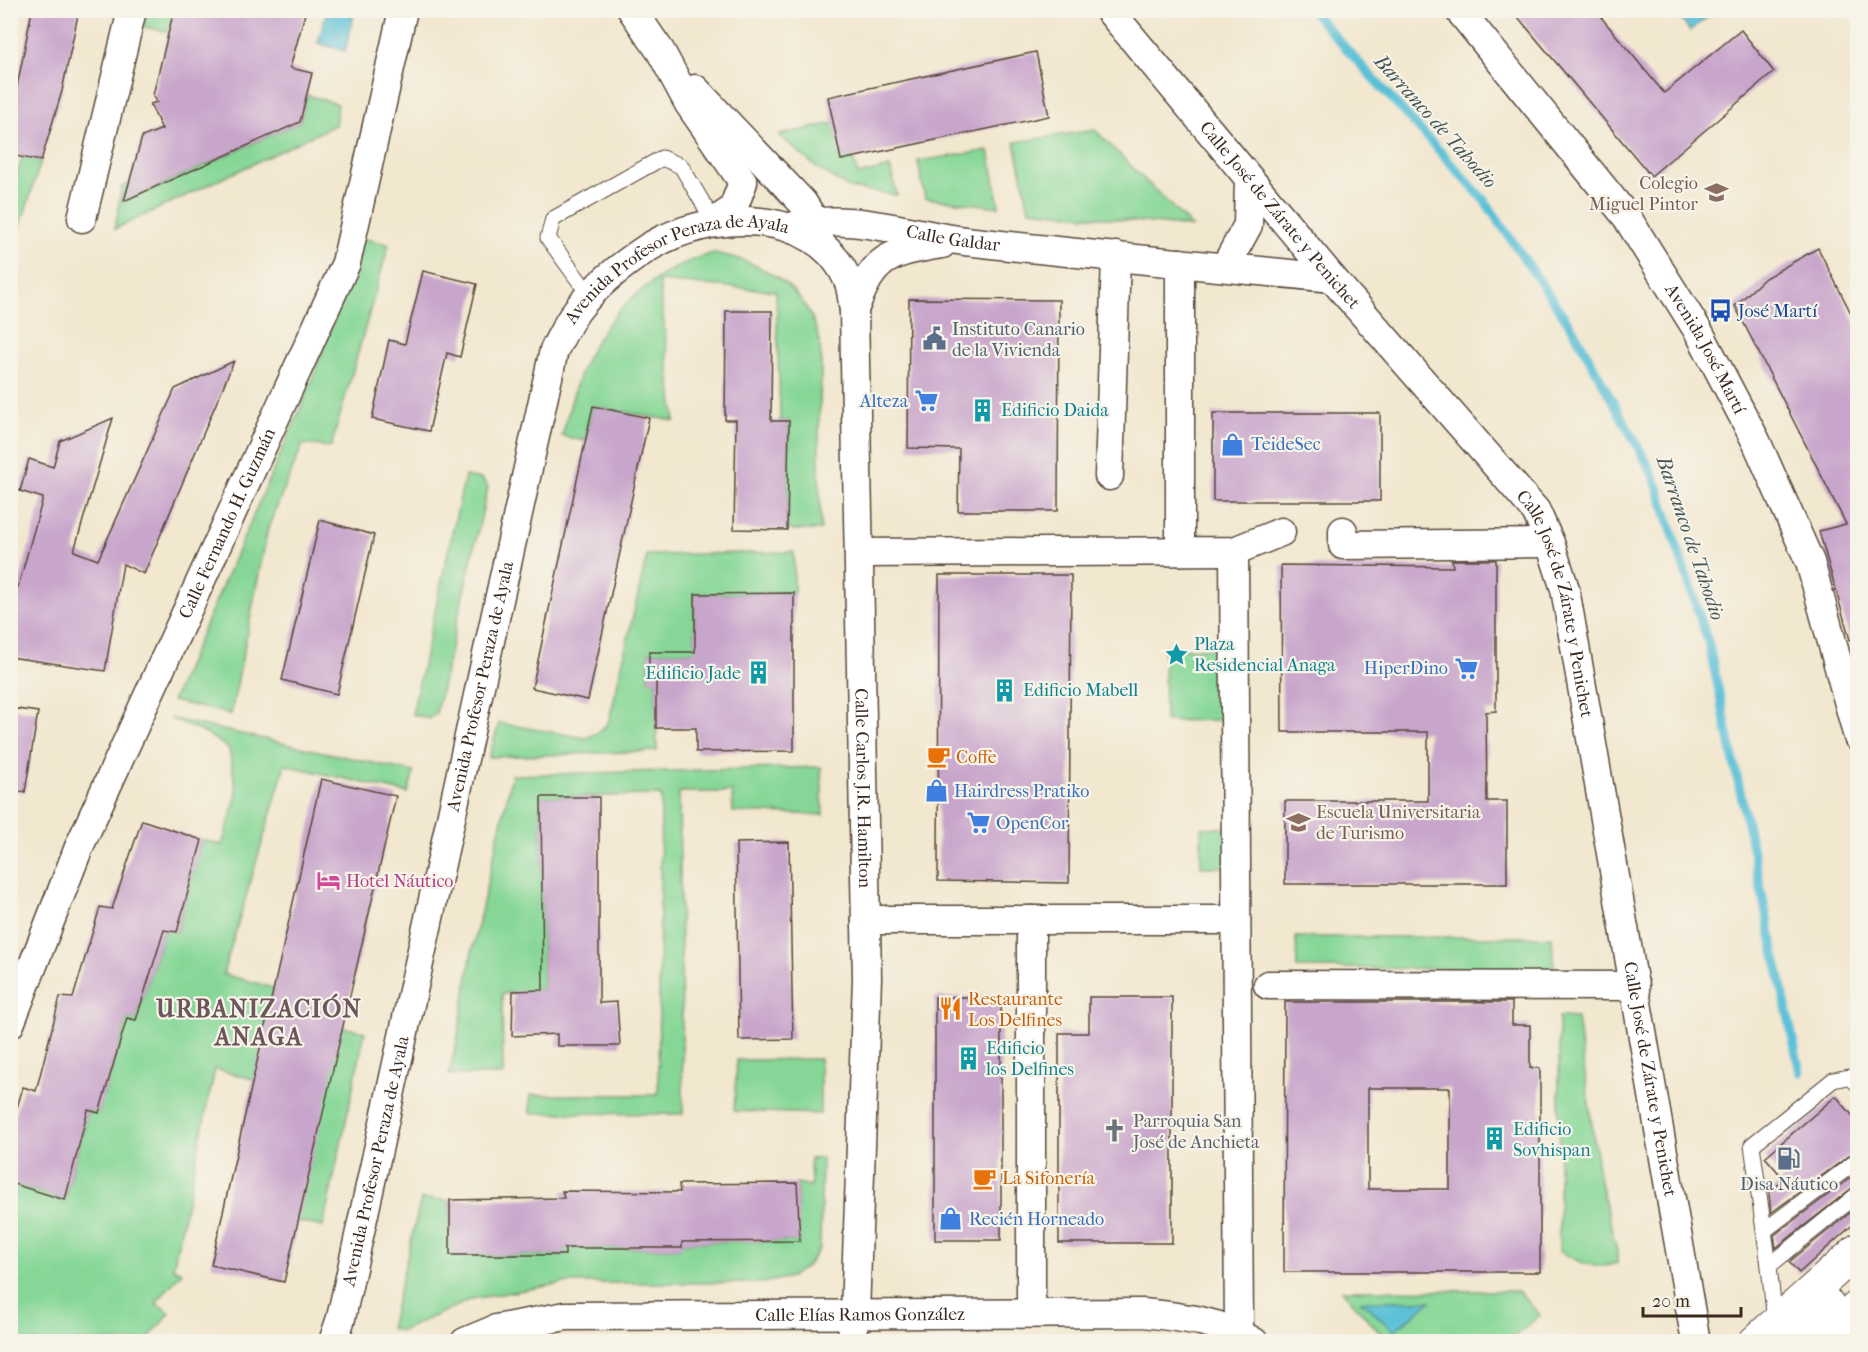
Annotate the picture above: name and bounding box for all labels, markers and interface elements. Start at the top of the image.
water label: Barranco de Tahodio [1369,49,1502,193]
street label: Calle José de Zárate y Penichet [1195,117,1365,314]
place label: Colegio Miguel Pintor [1589,173,1698,215]
school or university icon: Colegio Miguel Pintor [1703,180,1729,206]
street label: Avenida Profesor Peraza de Ayala [560,211,792,329]
street label: Calle Galdar [904,221,1002,256]
street label: Avenida José Martí [1660,279,1750,418]
bus stop icon: José Martí [1707,298,1733,324]
place label: José Martí [1736,301,1818,322]
place label: Instituto Canario de la Vivienda [952,319,1085,361]
public building icon: Instituto Canario de la Vivienda [921,326,947,352]
supermarket icon: Alteza [913,388,939,414]
place label: Alteza [859,391,909,412]
building icon: Edificio Daida [970,397,996,423]
place label: Edificio Daida [1001,400,1109,421]
street label: Calle Fernando H. Guzmán [175,424,280,622]
shop icon: TeideSec [1220,431,1246,457]
place label: TeideSec [1251,434,1321,455]
water label: Barranco de Tahodio [1651,452,1729,623]
street label: Calle José de Zárate y Penichet [1512,486,1597,720]
street label: Avenida Profesor Peraza de Ayala [443,559,518,815]
place label: Plaza Residencial Anaga [1194,634,1336,676]
place icon: Plaza Residencial Anaga [1163,641,1189,667]
supermarket icon: HiperDino [1453,655,1479,681]
place label: HiperDino [1364,658,1448,679]
building icon: Edificio Jade [746,660,772,686]
place label: Edificio Jade [645,663,741,684]
building icon: Edificio Mabell [992,677,1018,703]
place label: Edificio Mabell [1023,680,1138,701]
street label: Calle Carlos J.R. Hamilton [850,688,875,889]
cafe icon: Coffe [925,744,951,770]
place label: Coffe [956,747,997,768]
shop icon: Hairdress Pratiko [923,778,949,804]
place label: Hairdress Pratiko [954,781,1089,802]
place label: Escuela Universitaria de Turismo [1316,802,1481,844]
school or university icon: Escuela Universitaria de Turismo [1285,809,1311,835]
supermarket icon: OpenCor [965,810,991,836]
place label: OpenCor [996,813,1069,834]
hotel icon: Hotel Náutico [315,868,341,894]
place label: Hotel Náutico [346,871,453,892]
street label: Calle José de Zárate y Penichet [1619,960,1681,1199]
place label: Restaurante Los Delfines [968,989,1063,1031]
district label: URBANIZACIÓN ANAGA [155,993,362,1051]
restaurant icon: Restaurante Los Delfines [937,996,963,1022]
street label: Avenida Profesor Peraza de Ayala [338,1033,414,1289]
place label: Edificio los Delfines [985,1038,1074,1080]
building icon: Edificio los Delfines [955,1045,981,1071]
place label: Parroquia San José de Anchieta [1131,1111,1260,1153]
church icon: Parroquia San José de Anchieta [1102,1118,1128,1144]
place label: Edificio Sovhispan [1513,1119,1591,1161]
building icon: Edificio Sovhispan [1482,1126,1508,1152]
fuel station icon: Disa Náutico [1776,1145,1802,1171]
cafe icon: La Sifonería [971,1165,997,1191]
place label: La Sifonería [1002,1168,1095,1189]
place label: Disa Náutico [1740,1174,1838,1195]
shop icon: Recién Horneado [938,1206,964,1232]
place label: Recién Horneado [969,1209,1104,1230]
scale bar [1643,1280,1740,1318]
text: 20 m [1652,1291,1690,1312]
street label: Calle Elías Ramos González [755,1304,965,1326]

